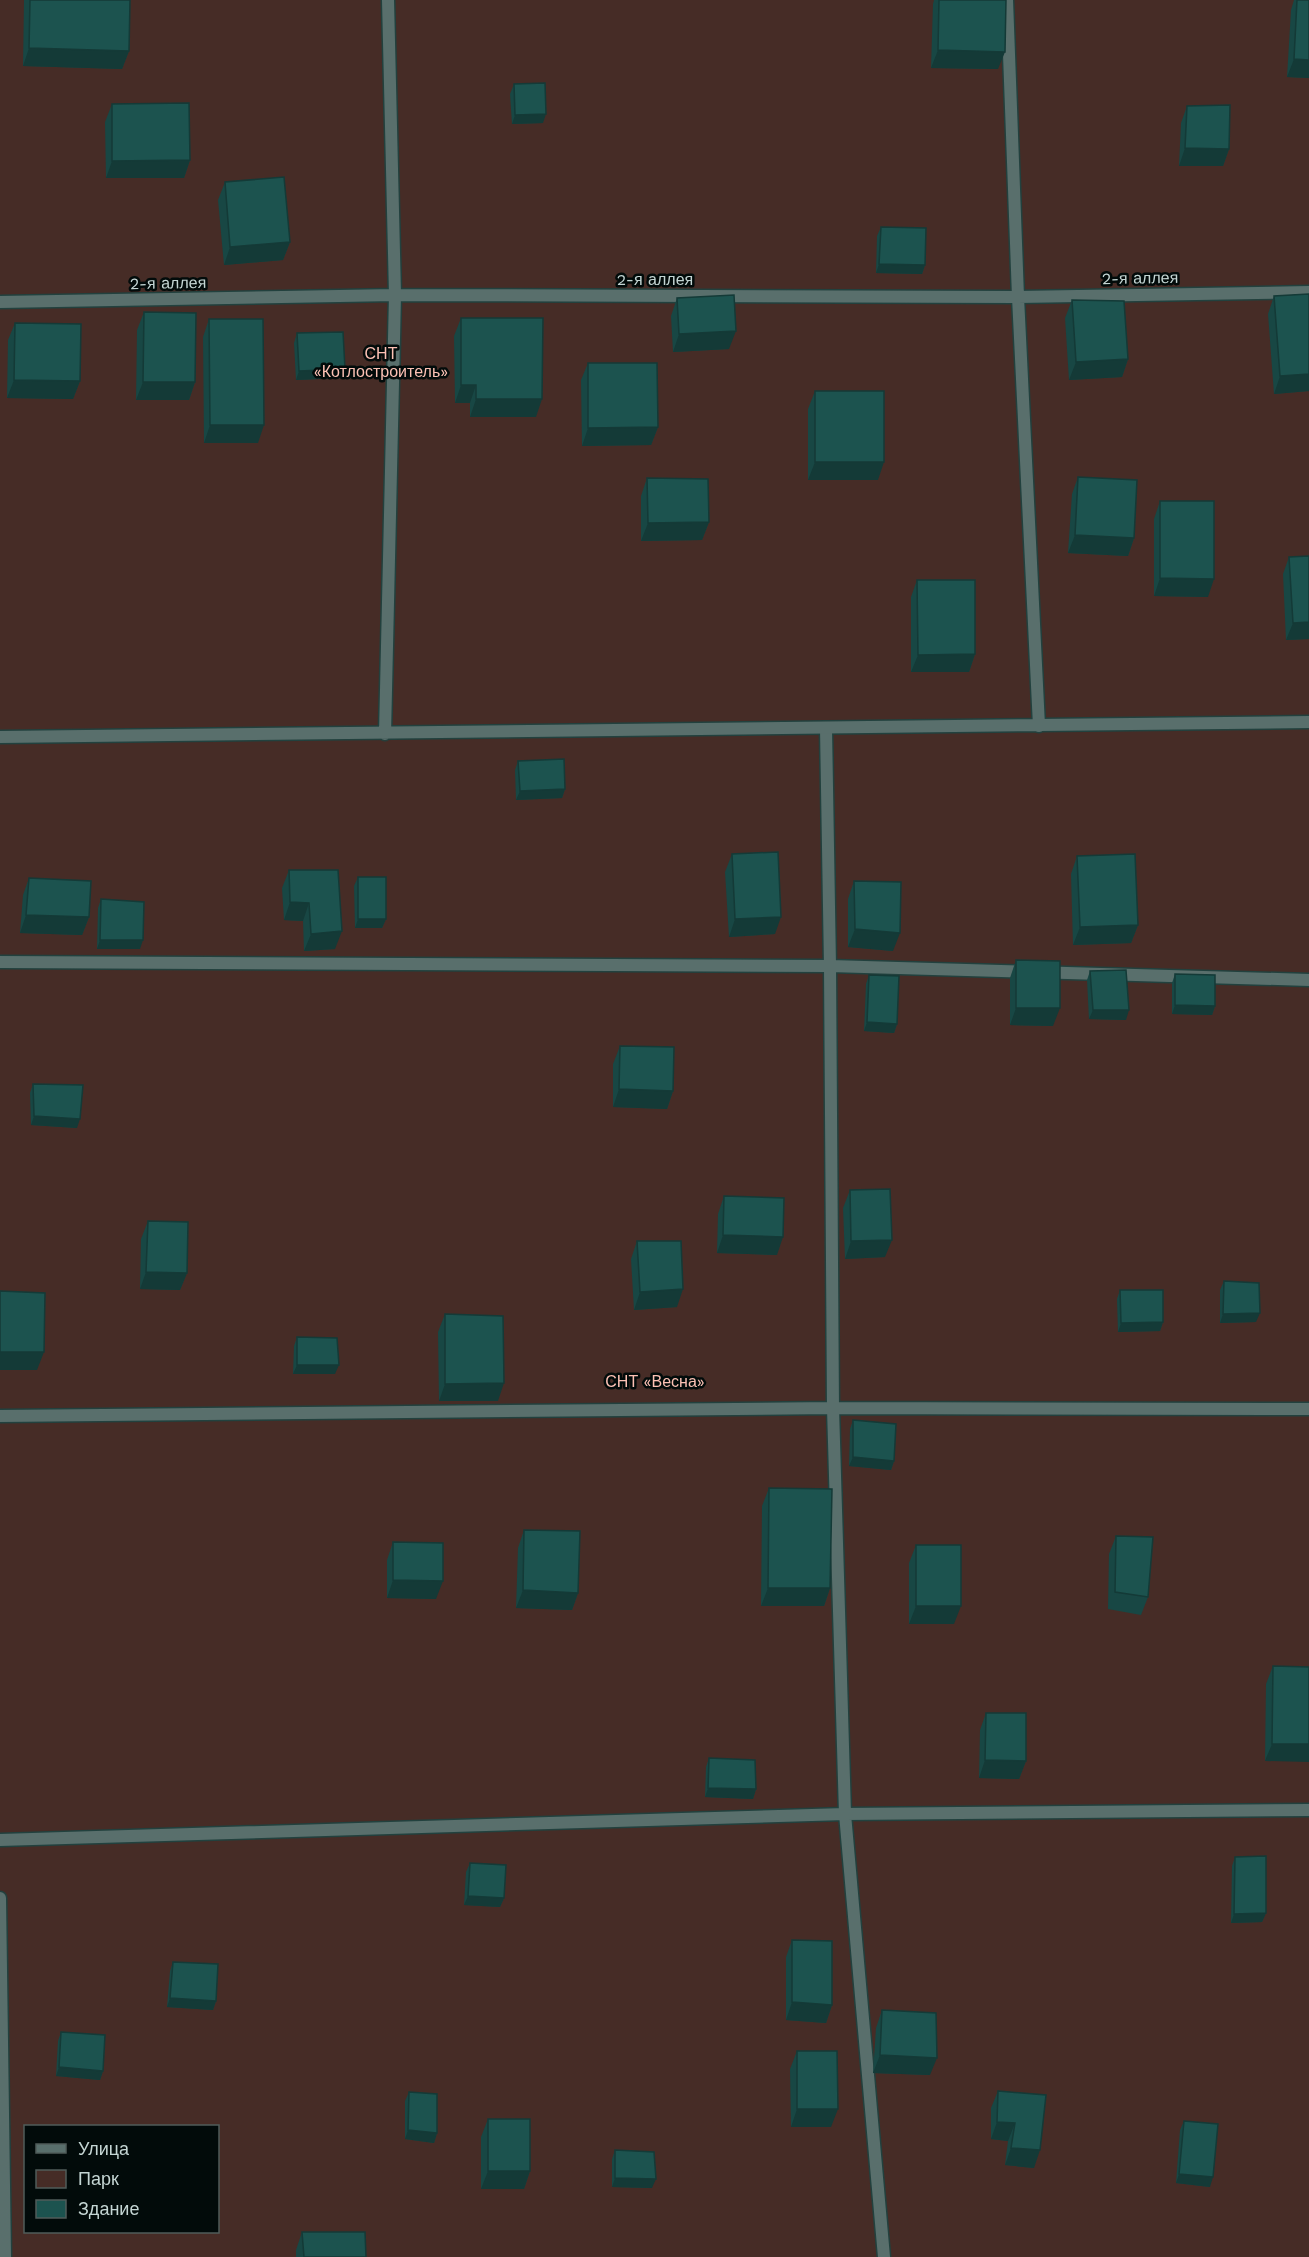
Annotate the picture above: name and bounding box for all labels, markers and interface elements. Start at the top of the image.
street label: 2-я аллея [1102,268,1178,288]
street label: 2-я аллея [617,270,693,289]
street label: 2-я аллея [130,273,206,293]
park label: СНТ «Котлостроитель» [314,344,448,381]
park label: СНТ «Весна» [605,1372,705,1391]
legend [24,2125,219,2233]
text: Улица [78,2138,130,2159]
text: Парк [78,2168,119,2189]
text: Здание [78,2198,139,2219]

